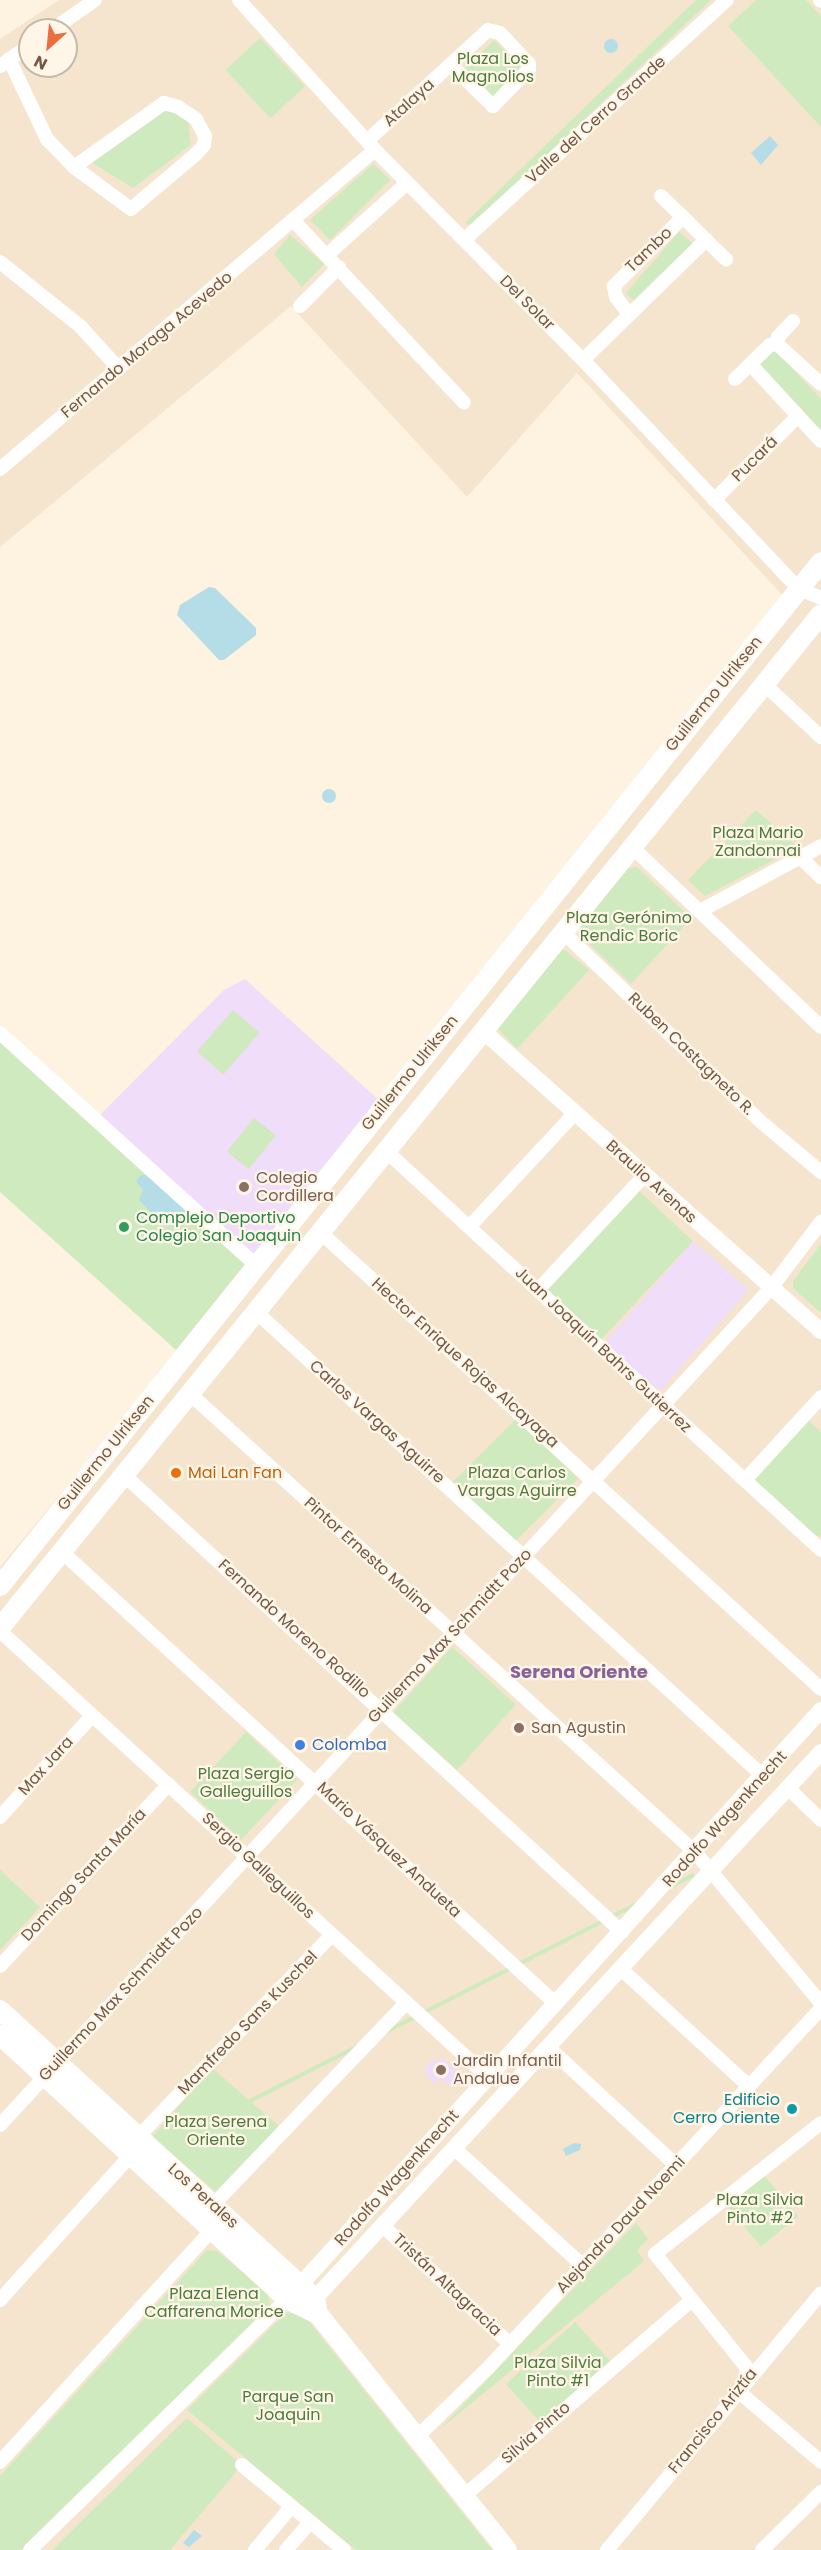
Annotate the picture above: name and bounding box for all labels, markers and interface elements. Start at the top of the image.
north arrow [18,18,78,78]
park label: Plaza Los Magnolios [452,49,534,87]
text: N [30,50,51,76]
street label: Valle del Cerro Grande [522,52,670,188]
street label: Atalaya [380,75,438,131]
street label: Tambo [622,223,676,277]
street label: Fernando Moraga Acevedo [57,268,237,422]
street label: Del Solar [496,272,558,334]
street label: Pucará [728,432,782,486]
street label: Guillermo Ulriksen [662,632,766,756]
park label: Plaza Mario Zandonnai [712,823,804,861]
park label: Plaza Gerónimo Rendic Boric [566,908,692,946]
street label: Ruben Castagneto R. [624,989,758,1119]
street label: Guillermo Ulriksen [358,1011,462,1135]
street label: Braulio Arenas [602,1136,700,1228]
place label: Colegio Cordillera [256,1168,334,1206]
marker: Colegio Cordillera [237,1180,251,1194]
place label: Complejo Deportivo Colegio San Joaquin [136,1208,301,1246]
marker: Complejo Deportivo Colegio San Joaquin [117,1220,131,1234]
street label: Juan Joaquín Bahrs Gutierrez [511,1263,695,1437]
street label: Hector Enrique Rojas Alcayaga [368,1274,562,1452]
street label: Carlos Vargas Aguirre [305,1356,449,1488]
street label: Guillermo Ulriksen [54,1391,158,1515]
place label: Mai Lan Fan [188,1463,282,1483]
park label: Plaza Carlos Vargas Aguirre [457,1463,577,1501]
marker: Mai Lan Fan [169,1466,183,1480]
street label: Pintor Ernesto Molina [300,1493,436,1619]
street label: Guillermo Max Schmidtt Pozo [364,1545,536,1727]
street label: Fernando Moreno Rodillo [214,1556,374,1702]
district label: Serena Oriente [510,1661,648,1683]
place label: San Agustin [531,1718,626,1738]
marker: San Agustin [512,1721,526,1735]
street label: Max Jara [15,1733,77,1799]
place label: Colomba [312,1735,387,1755]
marker: Colomba [293,1738,307,1752]
street label: Rodolfo Wagenknecht [659,1747,791,1891]
park label: Plaza Sergio Galleguillos [198,1764,294,1802]
street label: Mario Vásquez Andueta [313,1778,465,1922]
street label: Domingo Santa María [18,1805,150,1945]
street label: Sergio Galleguillos [198,1809,318,1923]
street label: Guillermo Max Schmidtt Pozo [35,1903,207,2085]
street label: Mamfredo Sans Kuschel [174,1947,322,2099]
place label: Jardin Infantil Andalue [453,2051,562,2089]
marker: Jardin Infantil Andalue [434,2063,448,2077]
place label: Edificio Cerro Oriente [673,2090,780,2128]
marker: Edificio Cerro Oriente [785,2102,799,2116]
street label: Rodolfo Wagenknecht [331,2106,463,2250]
park label: Plaza Serena Oriente [165,2112,267,2150]
street label: Alejandro Daud Noemi [553,2153,689,2297]
street label: Los Perales [164,2159,242,2233]
park label: Plaza Silvia Pinto #2 [716,2190,804,2228]
street label: Tristán Altagracia [389,2230,505,2340]
park label: Plaza Elena Caffarena Morice [144,2284,284,2322]
park label: Plaza Silvia Pinto #1 [514,2353,602,2391]
street label: Francisco Ariztía [665,2365,761,2477]
park label: Parque San Joaquin [242,2387,334,2425]
street label: Silvia Pinto [498,2398,574,2468]

